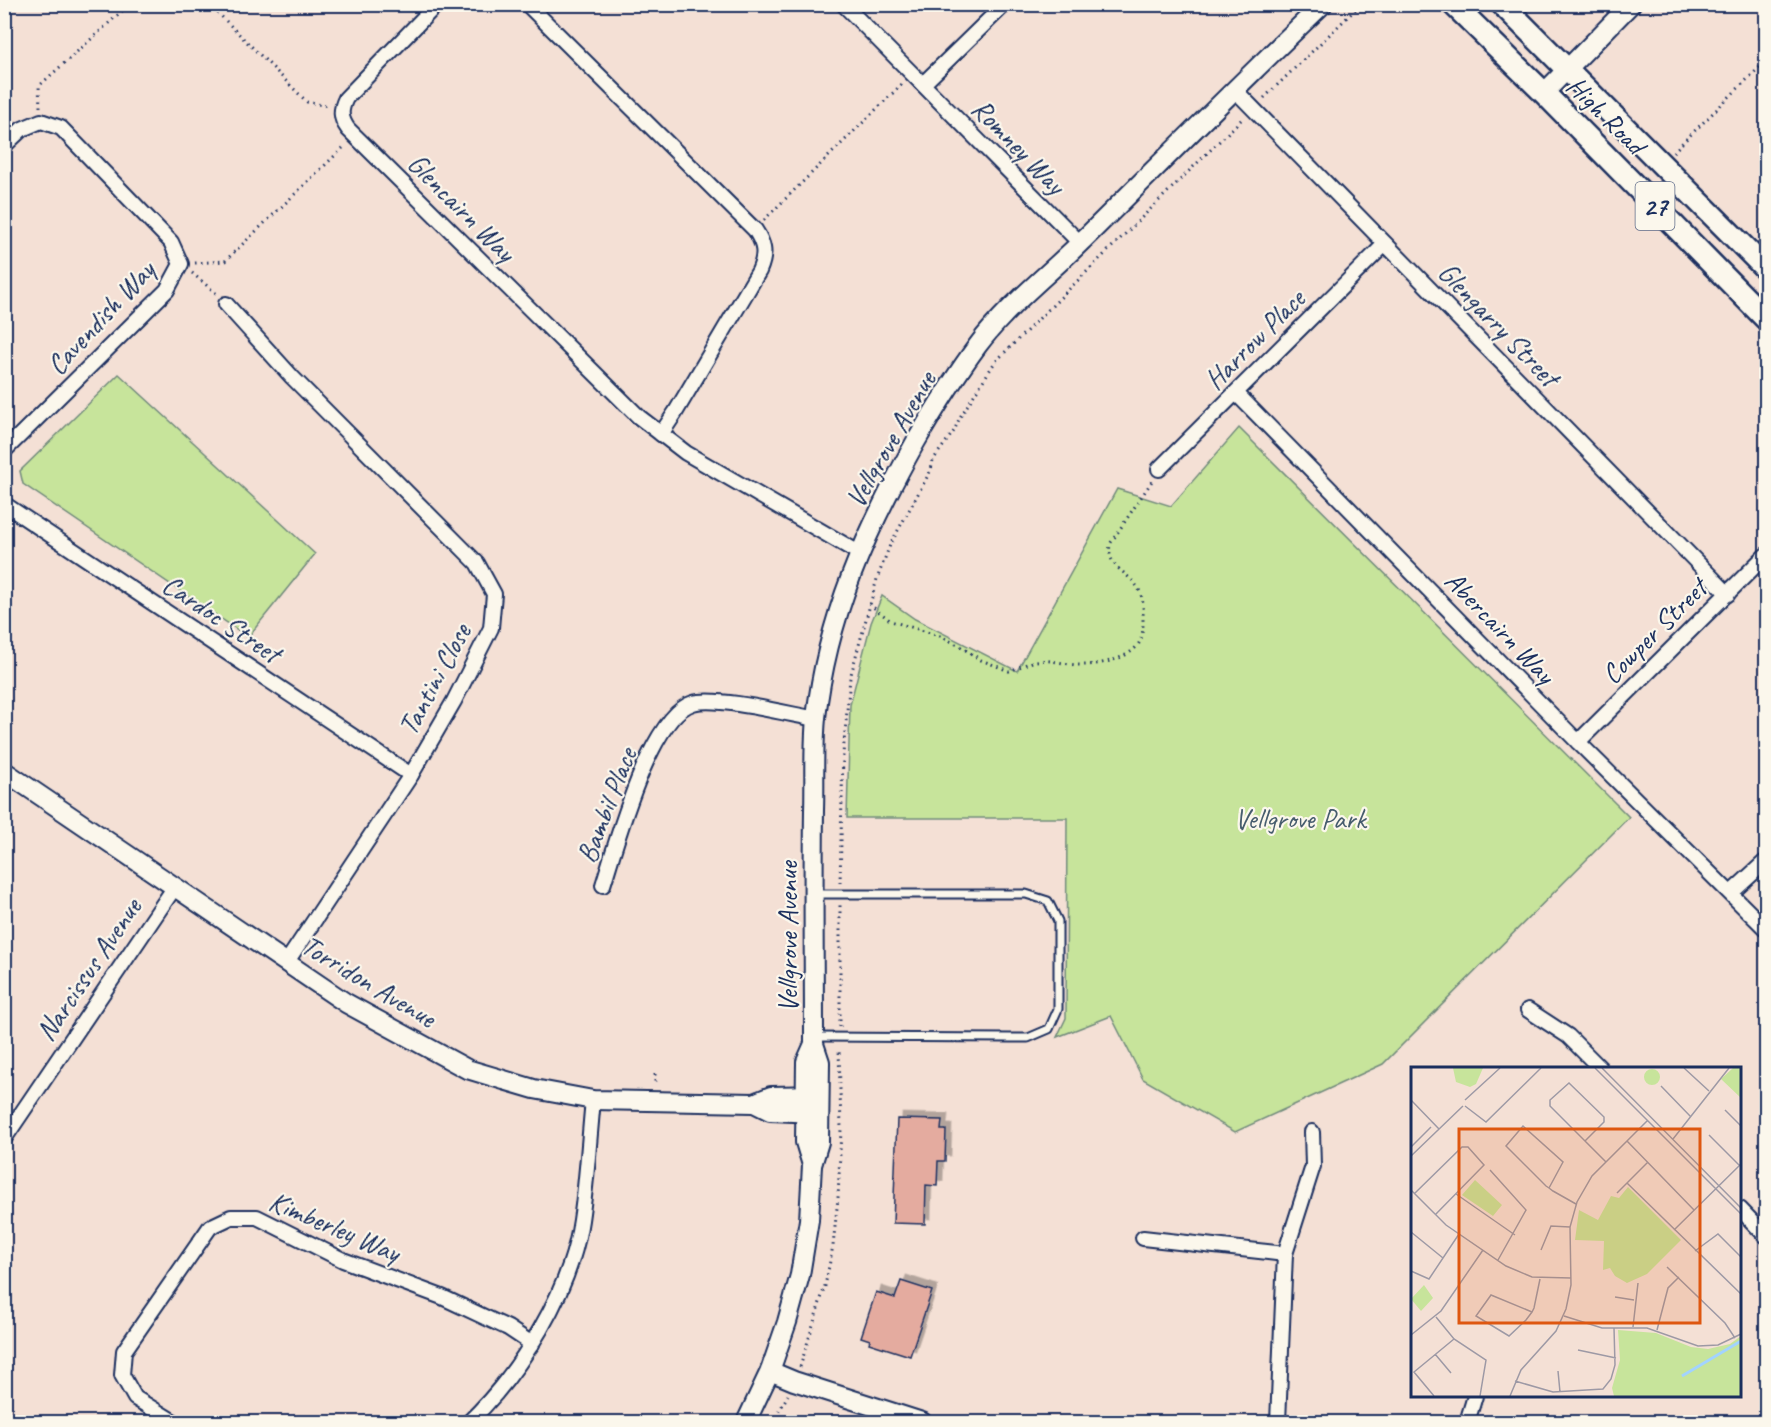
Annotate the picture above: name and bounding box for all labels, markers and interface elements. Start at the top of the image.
street label: High Road [1559,68,1655,164]
street label: Romney Way [965,91,1075,203]
street label: Glencairn Way [401,146,525,270]
road number: 27 [1636,182,1674,230]
street label: Cavendish Way [38,251,163,381]
street label: Glengarry Street [1431,255,1569,396]
street label: Harrow Place [1196,280,1313,397]
street label: Vellgrove Avenue [837,363,944,513]
street label: Abercairn Way [1437,563,1564,693]
street label: Cardoc Street [156,566,291,672]
street label: Cowper Street [1594,568,1717,691]
street label: Tantini Close [390,616,479,741]
street label: Bambil Place [568,741,644,867]
park label: Vellgrove Park [1234,801,1368,836]
street label: Vellgrove Avenue [770,859,805,1013]
street label: Narcissus Avenue [28,889,150,1047]
street label: Torridon Avenue [296,927,444,1036]
inset map [1411,1067,1741,1397]
street label: Kimberley Way [264,1183,408,1270]

